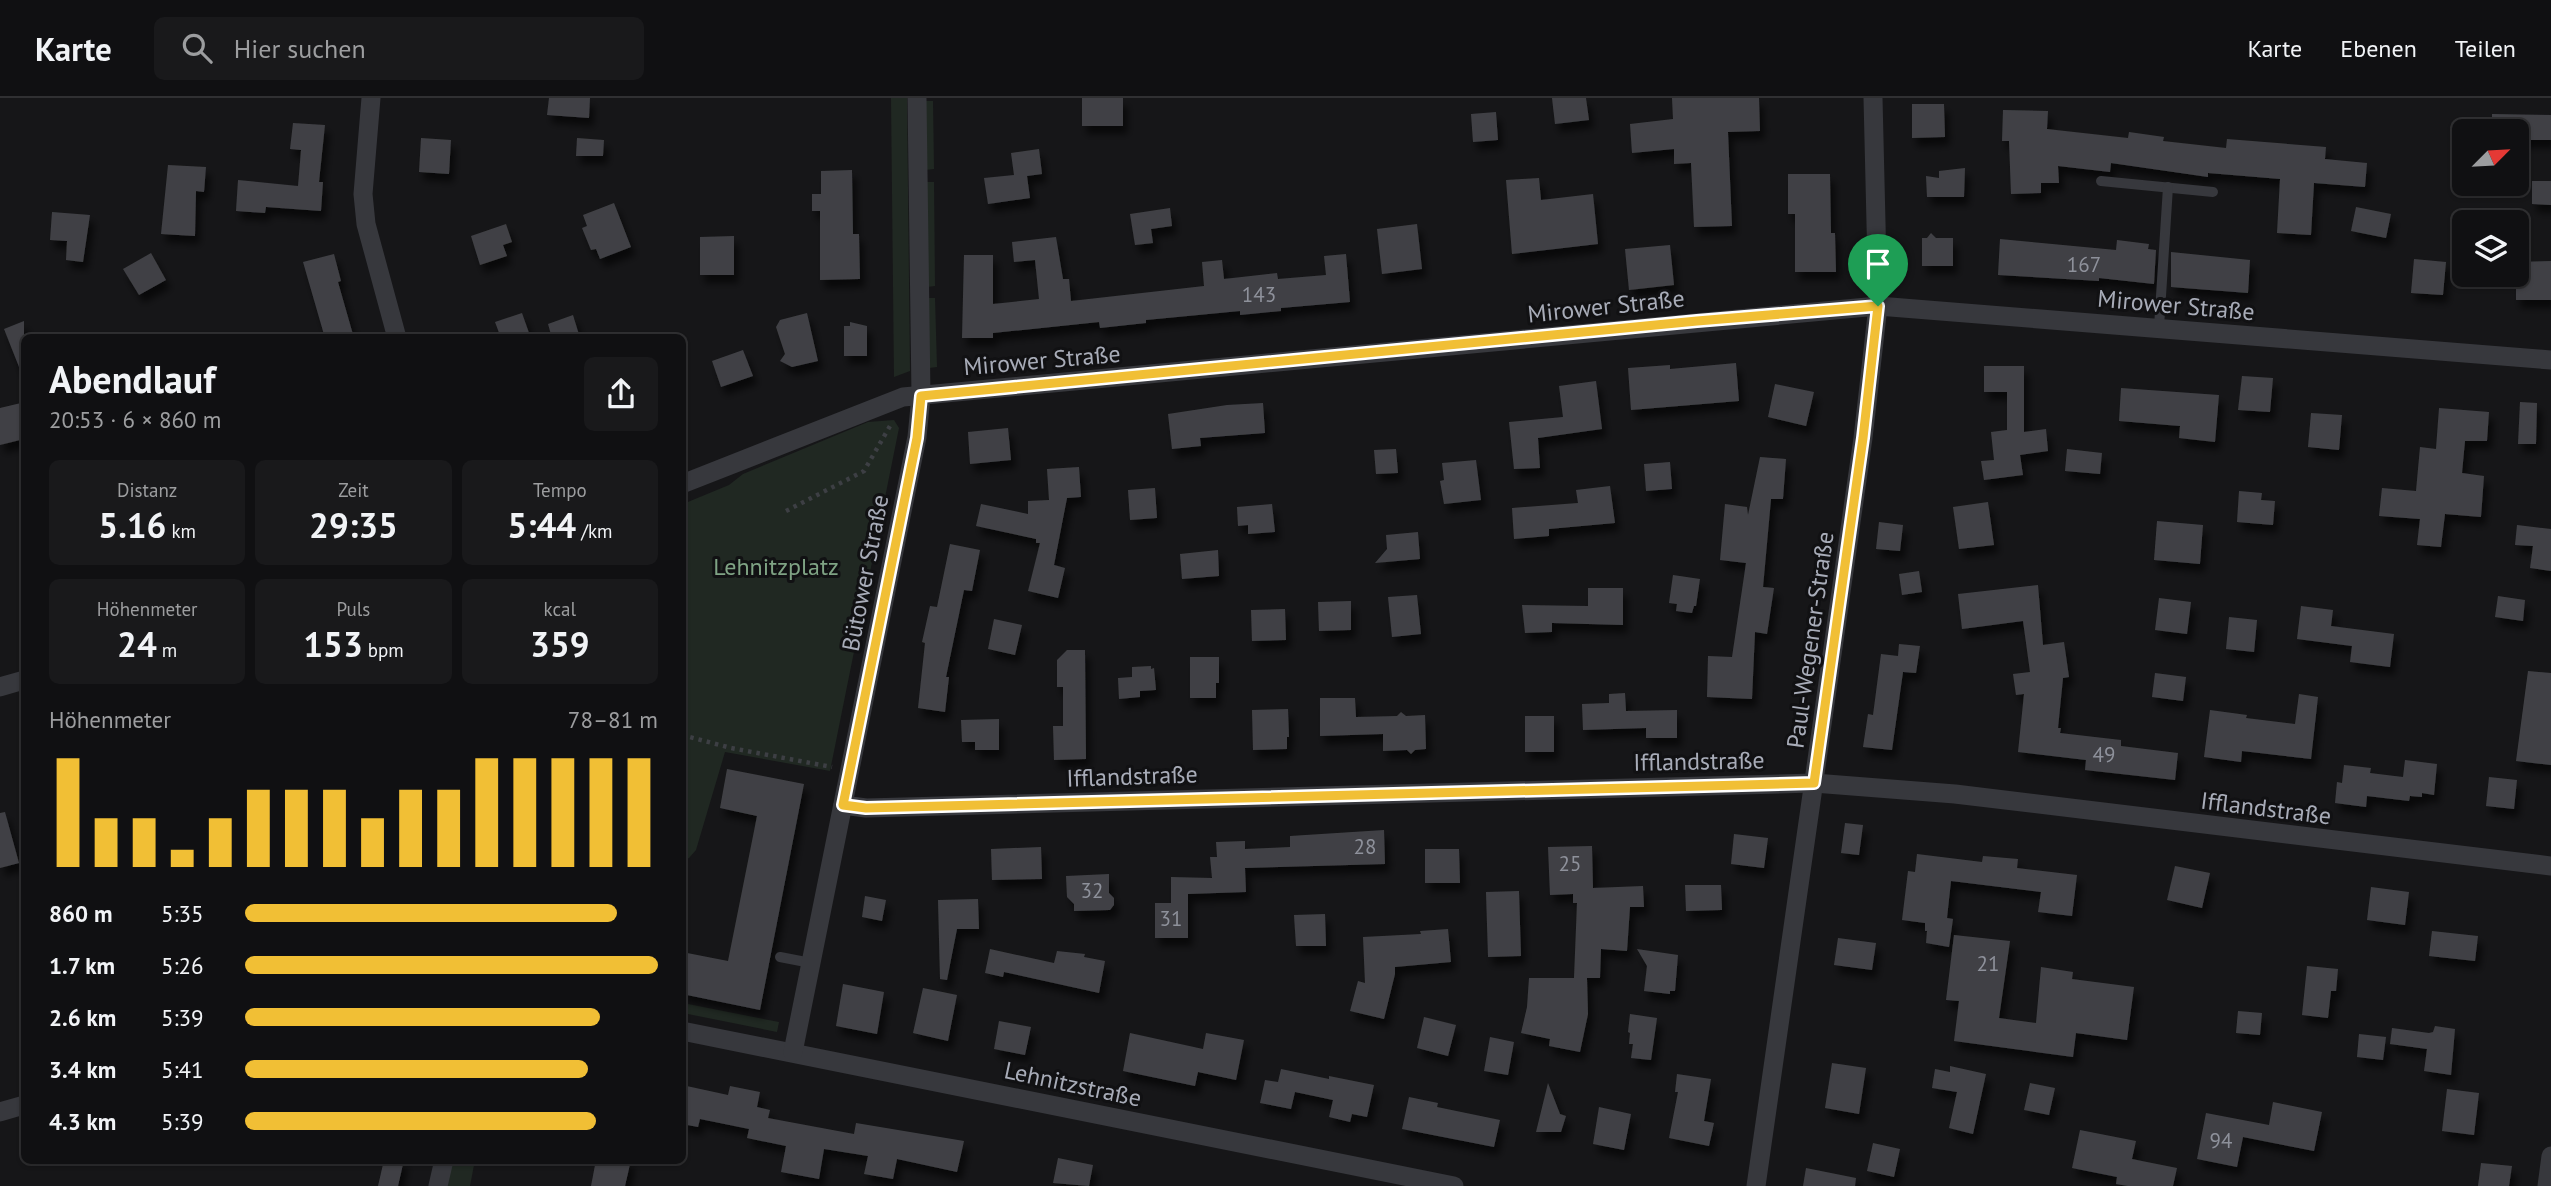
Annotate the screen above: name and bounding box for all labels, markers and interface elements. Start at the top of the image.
search box [154,17,644,80]
text: Karte [35,27,112,70]
icon: search [178,29,216,67]
text: Hier suchen [234,32,366,65]
text: Karte [2248,33,2302,64]
text: Ebenen [2340,33,2417,64]
text: Teilen [2455,33,2516,64]
north arrow [2452,119,2529,196]
map controls [2452,119,2529,287]
button: layers [2452,210,2529,287]
pin [1848,234,1908,306]
icon: arrive [1859,245,1897,283]
house number: 167 [2067,251,2101,278]
house number: 143 [1242,281,1276,308]
street label: Mirower Straße [1526,282,1686,330]
street label: Mirower Straße [2096,283,2256,327]
street label: Mirower Straße [962,338,1122,382]
text: Abendlauf [49,354,216,403]
button: share [584,357,658,431]
text: 20:53 · 6 × 860 m [49,405,221,434]
text: Distanz [117,478,177,502]
text: Zeit [338,478,369,502]
text: Tempo [533,478,587,502]
street label: Bütower Straße [835,492,895,654]
text: 5.16 [98,502,166,548]
text: 29:35 [309,502,398,548]
text: 5:44 [507,502,576,548]
text: km [166,519,196,543]
text: /km [576,519,612,543]
street label: Paul-Wegener-Straße [1779,530,1841,750]
park label: Lehnitzplatz [713,551,839,582]
text: Höhenmeter [97,597,198,621]
text: Puls [337,597,370,621]
text: kcal [544,597,576,621]
text: 24 [117,621,157,667]
text: 153 [303,621,363,667]
text: 359 [530,621,590,667]
text: m [157,638,177,662]
text: bpm [363,638,404,662]
text: Höhenmeter [49,705,171,734]
text: 78–81 m [568,705,658,734]
house number: 49 [2093,741,2115,768]
street label: Ifflandstraße [1633,744,1765,778]
street label: Ifflandstraße [1066,758,1198,794]
street label: Ifflandstraße [2199,785,2333,831]
house number: 28 [1354,833,1376,860]
house number: 25 [1559,850,1581,877]
house number: 32 [1081,877,1103,904]
text: 860 m [49,899,112,928]
text: 5:35 [161,899,204,928]
house number: 31 [1160,905,1182,932]
house number: 21 [1977,950,1999,977]
text: 1.7 km [49,951,115,980]
text: 5:26 [161,951,204,980]
text: 2.6 km [49,1003,116,1032]
text: 5:39 [161,1003,204,1032]
street label: Lehnitzstraße [1002,1054,1144,1114]
text: 3.4 km [49,1055,116,1084]
text: 5:41 [161,1055,204,1084]
text: 4.3 km [49,1107,116,1136]
text: 5:39 [161,1107,204,1136]
house number: 94 [2210,1127,2232,1154]

